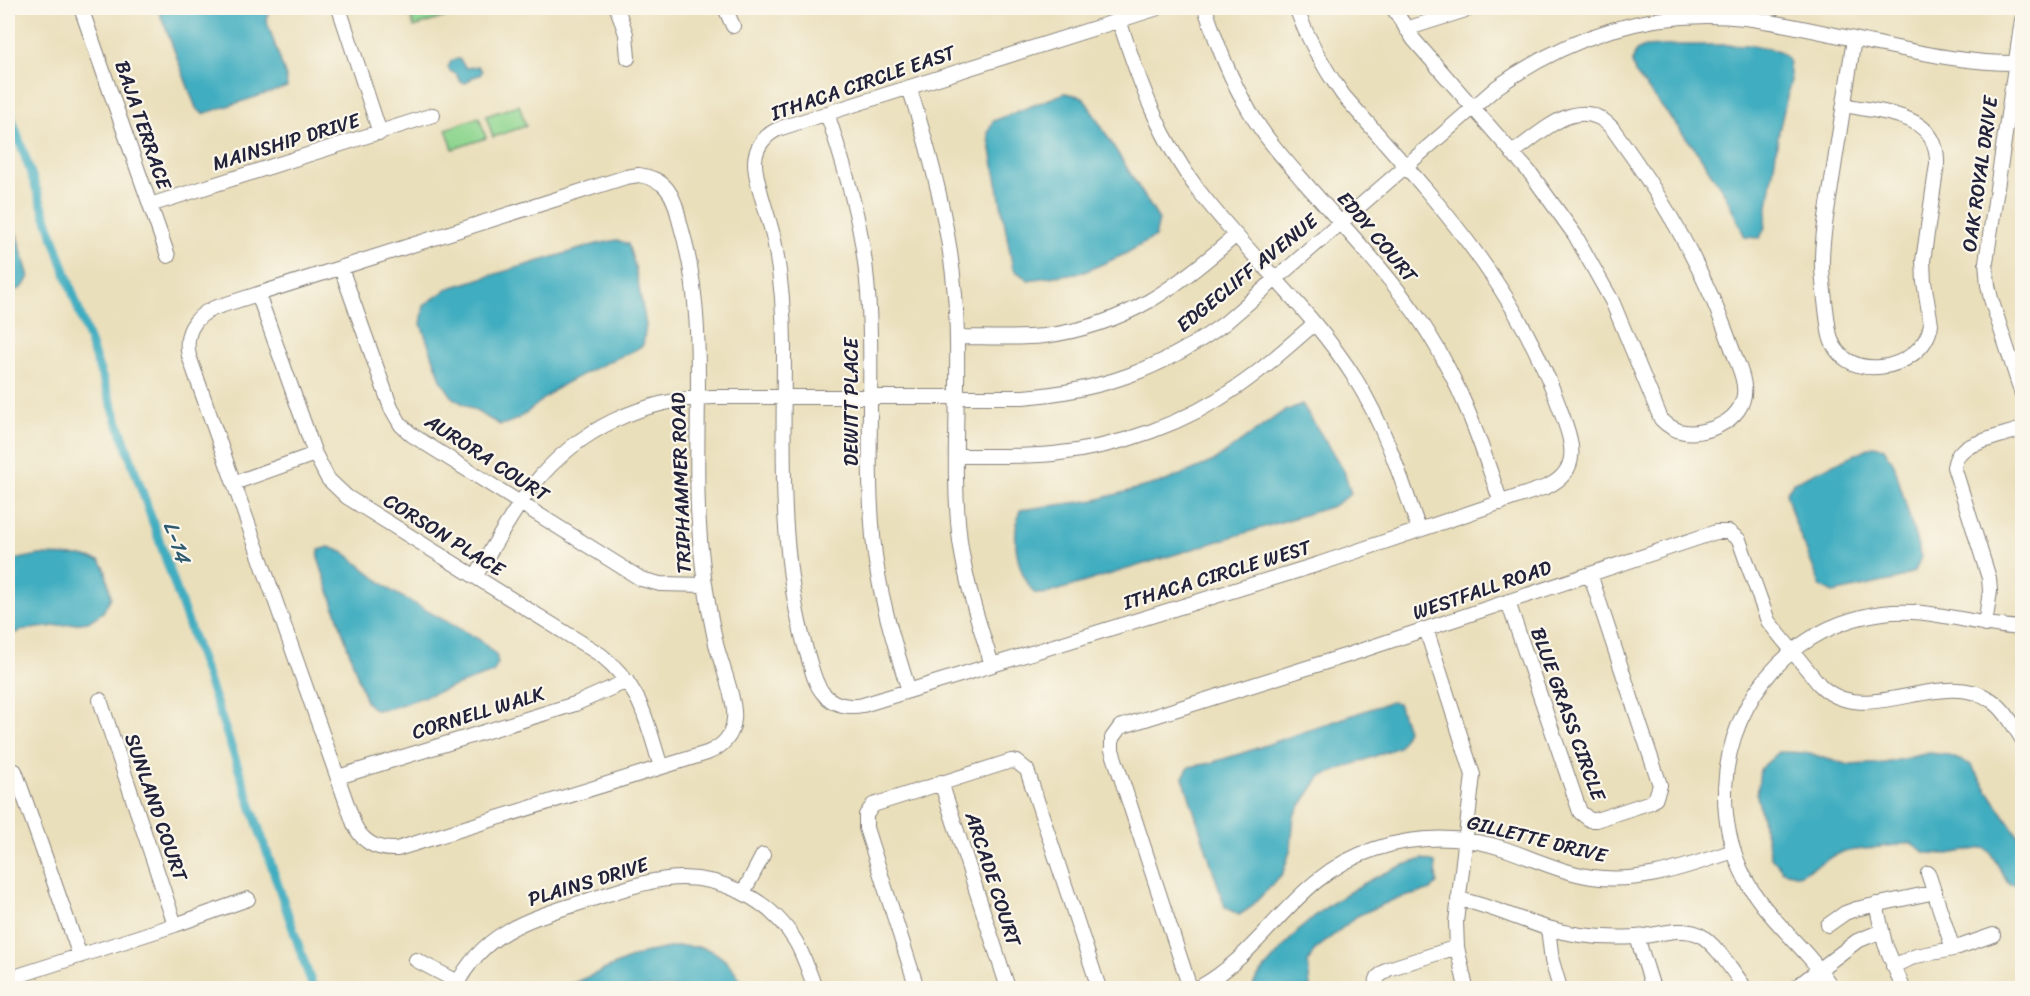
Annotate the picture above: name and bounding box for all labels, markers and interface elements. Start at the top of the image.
street label: ITHACA CIRCLE EAST [765,35,961,131]
street label: BAJA TERRACE [105,56,182,196]
street label: OAK ROYAL DRIVE [1952,92,2008,254]
street label: MAINSHIP DRIVE [208,102,366,181]
street label: EDDY COURT [1328,183,1427,292]
street label: EDGECLIFF AVENUE [1168,203,1327,342]
street label: DEWITT PLACE [834,336,869,466]
street label: TRIPHAMMER ROAD [660,392,702,574]
street label: AURORA COURT [417,404,557,512]
street label: CORSON PLACE [376,484,513,587]
water label: L-14 [152,516,203,571]
street label: ITHACA CIRCLE WEST [1118,529,1317,621]
street label: WESTFALL ROAD [1408,550,1556,630]
street label: BLUE GRASS CIRCLE [1520,622,1616,807]
street label: CORNELL WALK [407,676,549,750]
street label: SUNLAND COURT [114,728,198,887]
street label: GILLETTE DRIVE [1463,805,1612,874]
street label: ARCADE COURT [954,806,1032,952]
street label: PLAINS DRIVE [524,847,654,917]

